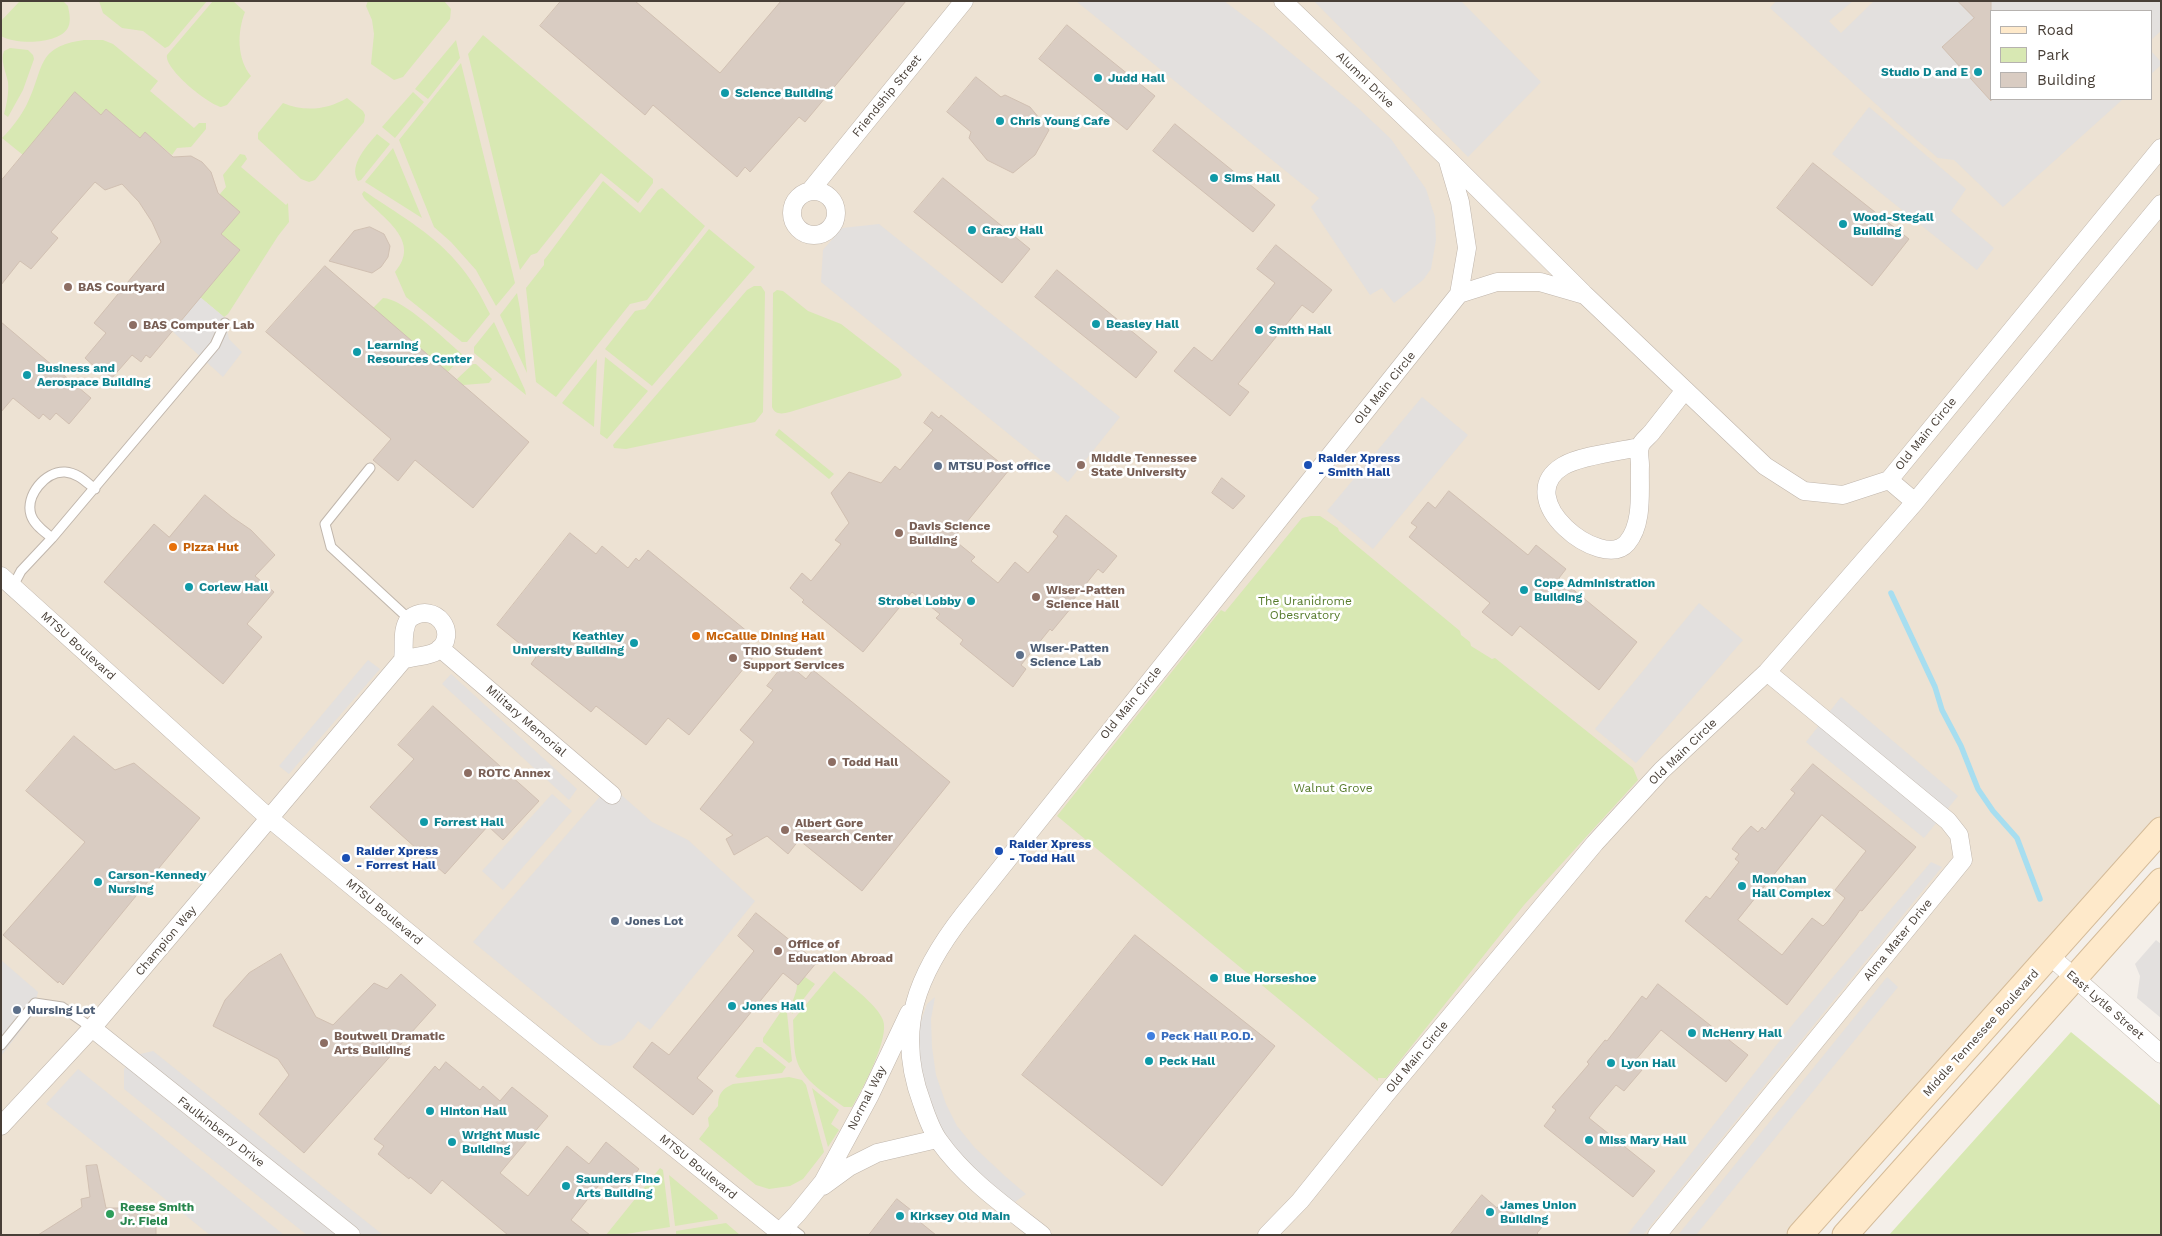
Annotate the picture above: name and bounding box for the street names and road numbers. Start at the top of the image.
street label: Alumni Drive [1333,49,1397,111]
street label: Friendship Street [849,52,925,140]
street label: Old Main Circle [1351,349,1419,427]
street label: Old Main Circle [1892,395,1960,473]
street label: MTSU Boulevard [38,609,118,683]
street label: Old Main Circle [1097,664,1165,742]
street label: Military Memorial [483,682,569,760]
street label: Old Main Circle [1646,716,1720,788]
street label: MTSU Boulevard [343,876,425,948]
street label: Alma Mater Drive [1860,896,1936,984]
street label: Champion Way [133,903,199,979]
street label: Middle Tennessee Boulevard [1920,966,2042,1100]
street label: East Lytle Street [2063,967,2147,1043]
street label: Old Main Circle [1383,1018,1451,1096]
street label: Normal Way [845,1063,889,1133]
street label: Faulkinberry Drive [175,1094,267,1170]
street label: MTSU Boulevard [656,1131,740,1203]

